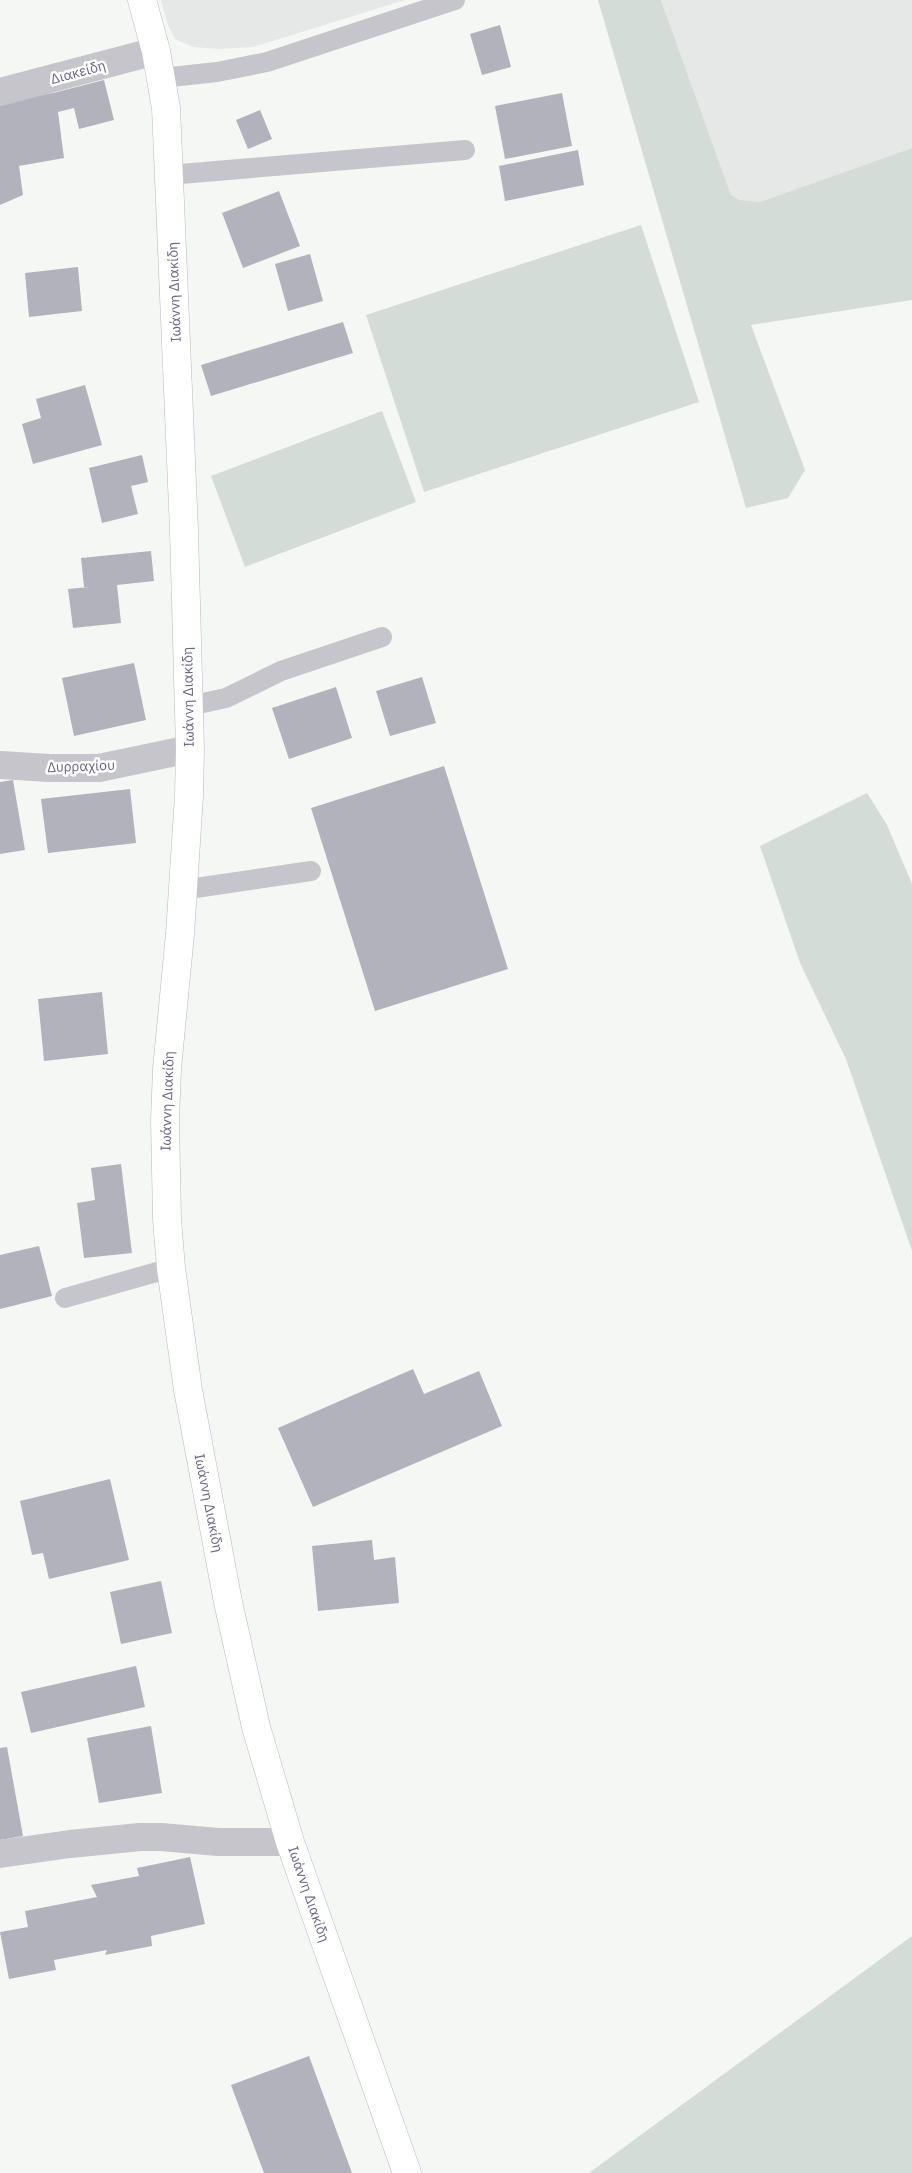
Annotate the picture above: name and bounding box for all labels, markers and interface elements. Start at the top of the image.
street label: Διακείδη [48,56,108,88]
street label: Ιωάννη Διακίδη [163,242,185,342]
street label: Ιωάννη Διακίδη [178,647,198,747]
street label: Δυρραχίου [47,756,115,776]
street label: Ιωάννη Διακίδη [156,1051,178,1151]
street label: Ιωάννη Διακίδη [191,1452,227,1554]
street label: Ιωάννη Διακίδη [284,1844,334,1944]

